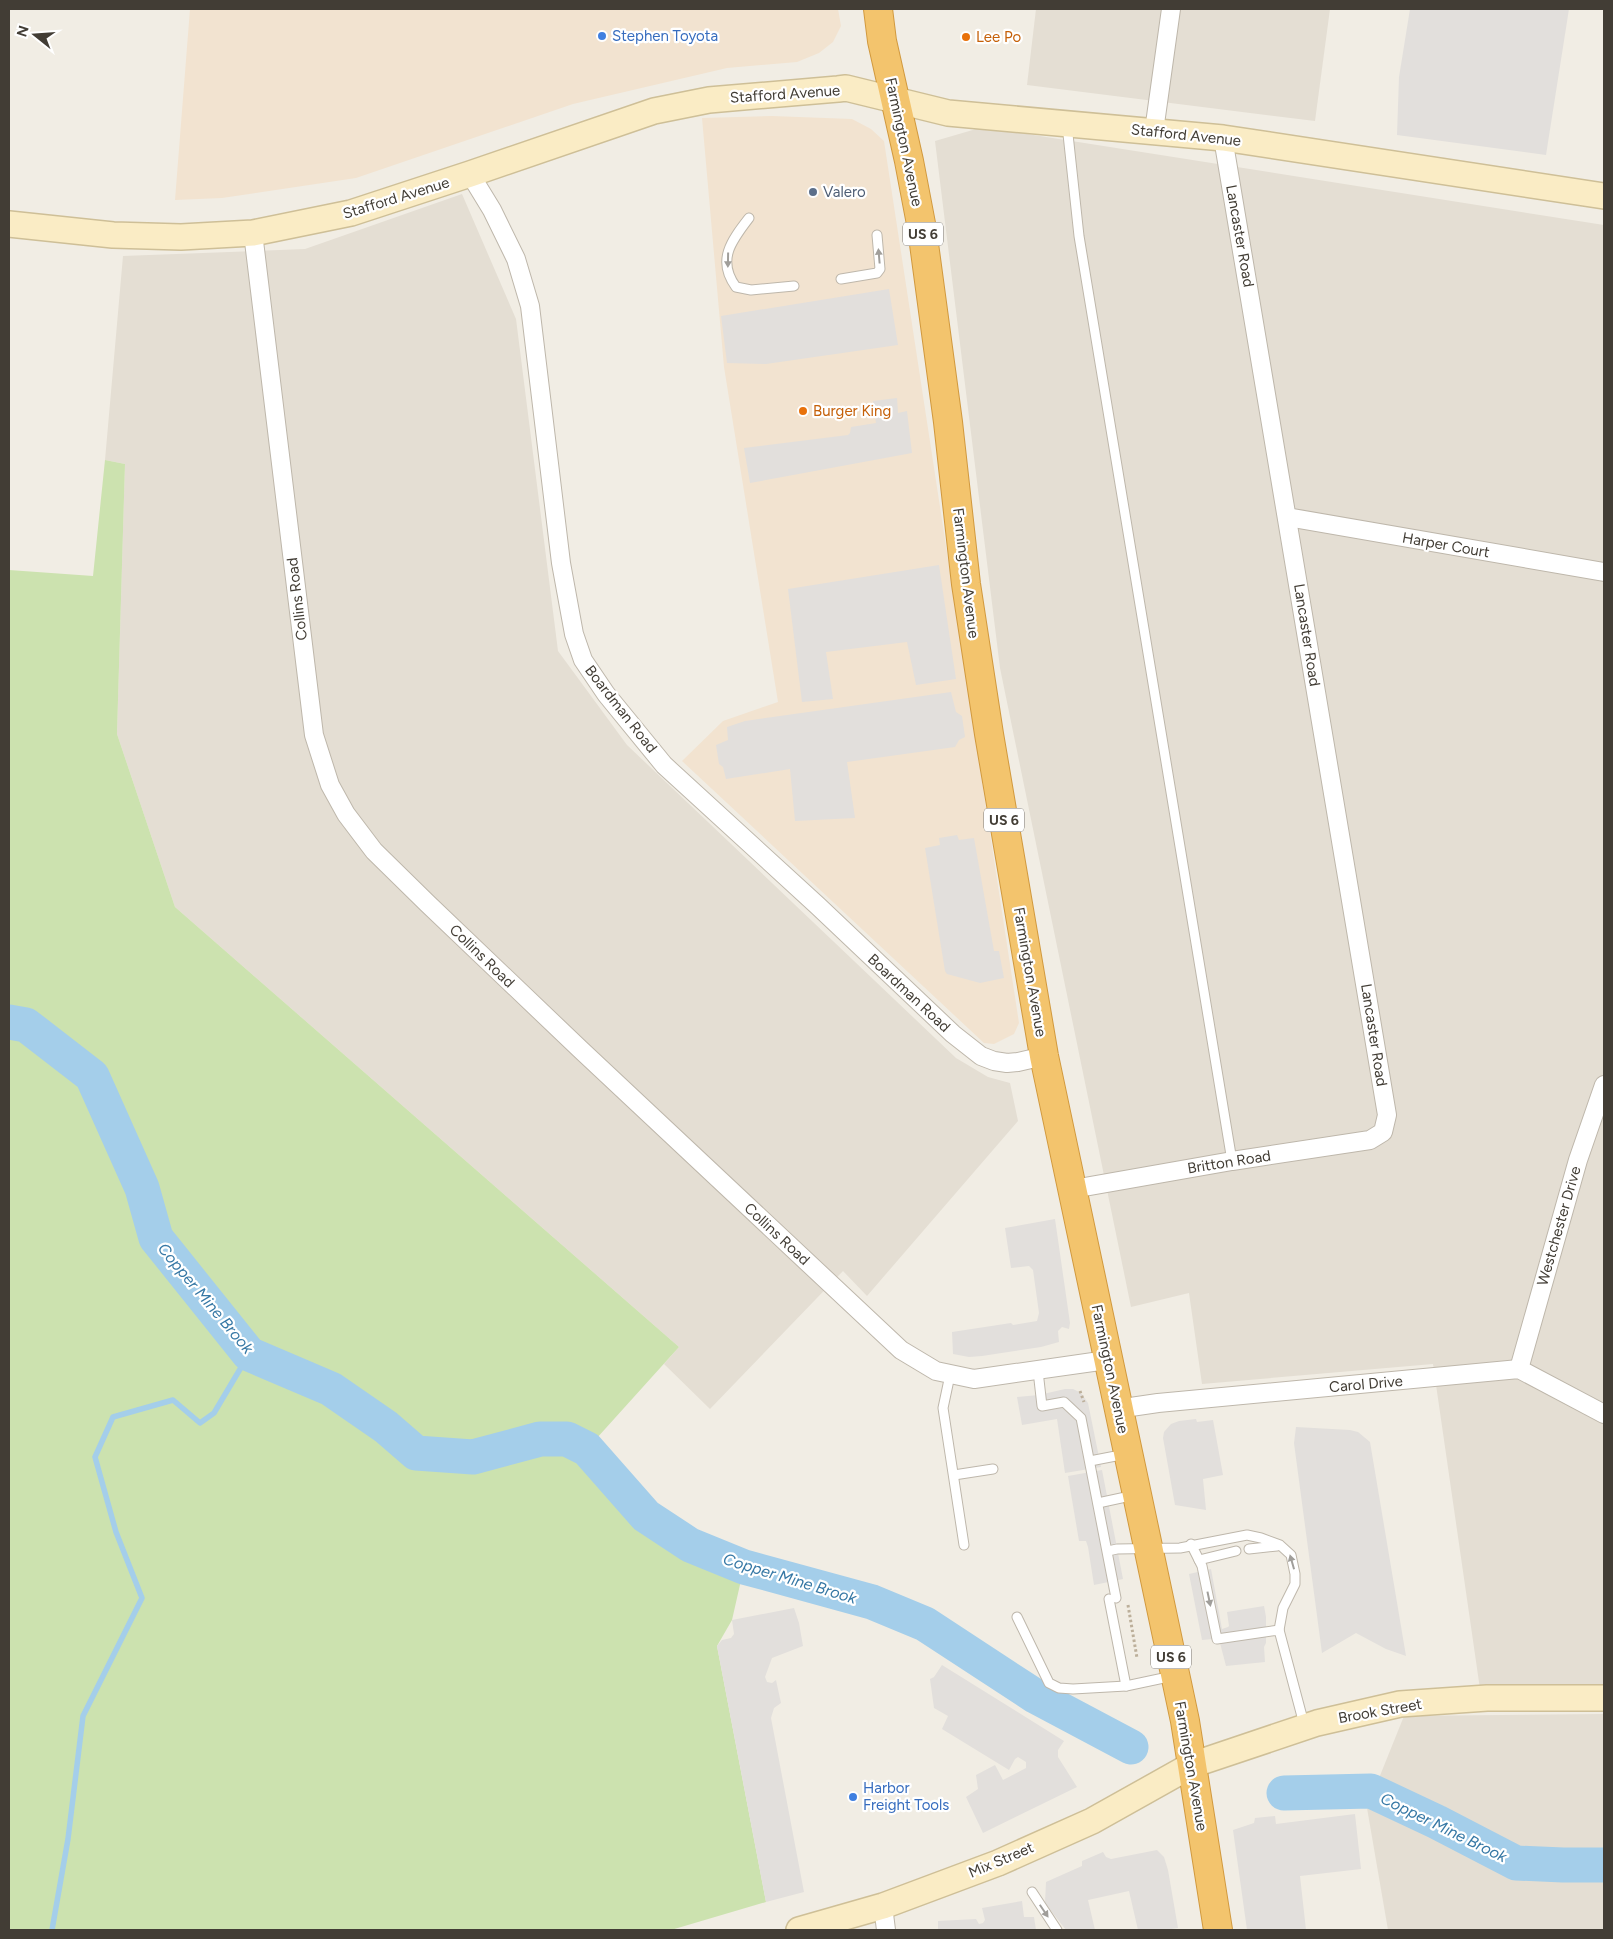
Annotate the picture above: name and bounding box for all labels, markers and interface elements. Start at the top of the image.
north arrow [10,10,60,60]
text: N [13,24,33,39]
place label: Stephen Toyota [612,27,718,45]
place label: Lee Po [976,28,1021,46]
marker: Stephen Toyota [596,30,608,42]
marker: Lee Po [960,31,972,43]
street label: Farmington Avenue [882,76,926,208]
street label: Stafford Avenue [729,81,841,107]
street label: Stafford Avenue [1130,120,1242,150]
street label: Stafford Avenue [341,173,451,223]
place label: Valero [823,183,866,201]
street label: Lancaster Road [1222,183,1258,289]
marker: Valero [807,186,819,198]
road number: US 6 [903,222,943,245]
one-way arrow [875,247,883,263]
one-way arrow [724,253,732,269]
place label: Burger King [813,402,891,420]
marker: Burger King [797,405,809,417]
street label: Farmington Avenue [949,507,983,639]
street label: Harper Court [1401,528,1491,562]
street label: Collins Road [283,557,311,641]
street label: Lancaster Road [1290,582,1324,688]
street label: Boardman Road [581,662,661,756]
road number: US 6 [984,808,1024,832]
street label: Farmington Avenue [1010,906,1050,1038]
street label: Collins Road [446,921,518,991]
street label: Boardman Road [864,950,954,1036]
street label: Lancaster Road [1357,982,1391,1088]
street label: Britton Road [1186,1147,1272,1177]
street label: Westchester Drive [1533,1164,1585,1288]
street label: Collins Road [740,1199,814,1269]
water label: Copper Mine Brook [154,1239,258,1358]
street label: Farmington Avenue [1088,1303,1132,1435]
street label: Carol Drive [1328,1372,1404,1396]
water label: Copper Mine Brook [721,1549,860,1608]
one-way arrow [1288,1555,1296,1570]
one-way arrow [1205,1591,1213,1607]
road number: US 6 [1151,1645,1191,1668]
street label: Brook Street [1337,1695,1424,1727]
street label: Farmington Avenue [1171,1700,1211,1832]
place label: Harbor Freight Tools [863,1779,949,1814]
water label: Copper Mine Brook [1377,1789,1511,1867]
marker: Harbor Freight Tools [847,1791,859,1803]
street label: Mix Street [966,1838,1037,1882]
one-way arrow [1040,1905,1049,1918]

